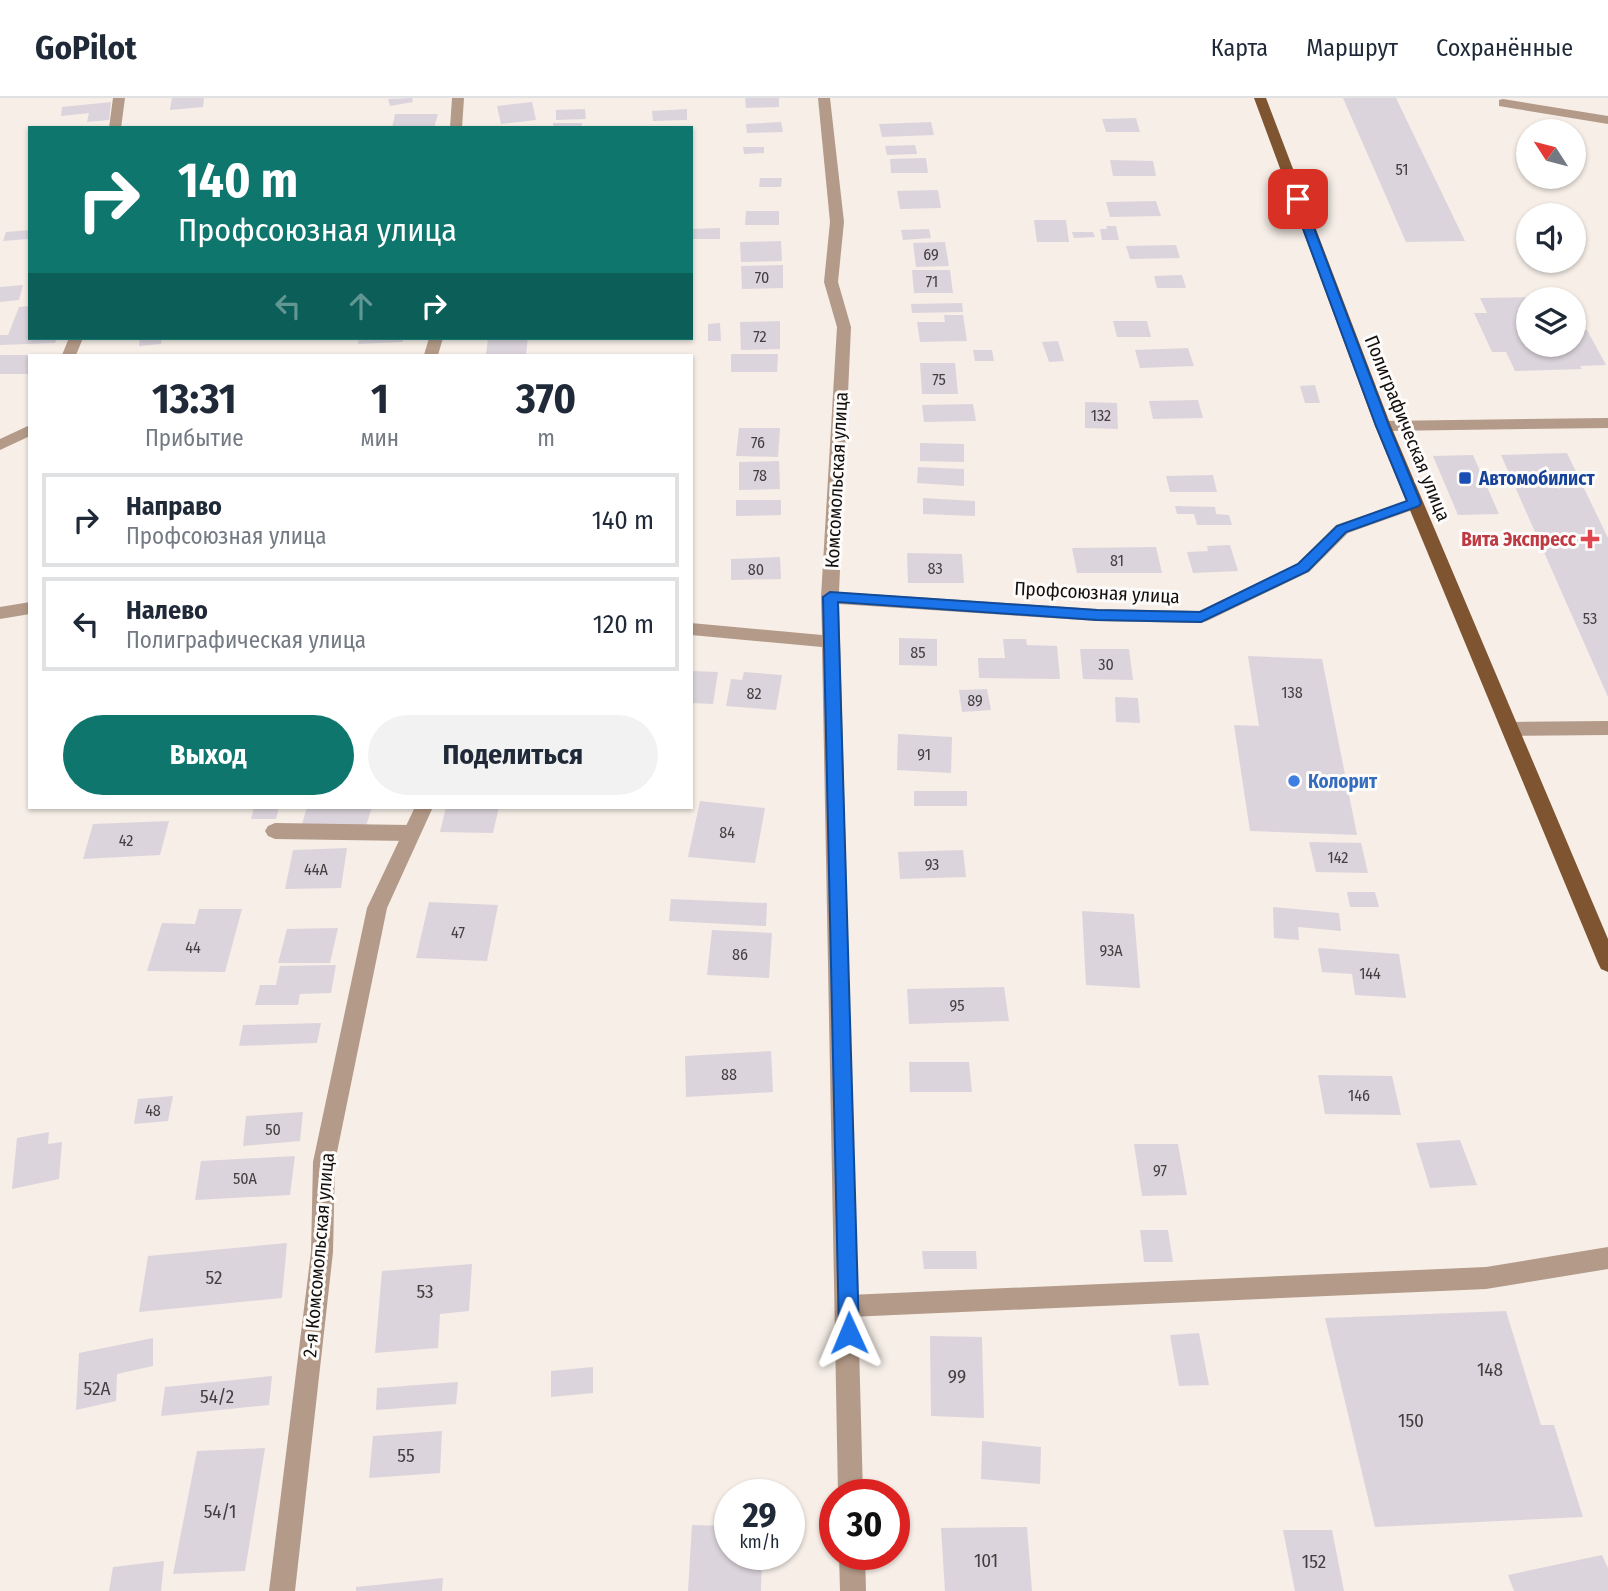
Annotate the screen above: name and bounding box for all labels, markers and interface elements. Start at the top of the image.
text: GoPilot [35,28,137,68]
text: Карта [1211,34,1268,62]
text: Маршрут [1306,34,1398,62]
text: Сохранённые [1436,34,1573,62]
north arrow [1516,119,1586,189]
map controls [1516,119,1586,357]
text: 140 m [178,151,298,210]
icon: right [63,154,154,245]
house number: 51 [1396,160,1408,179]
pin [1268,169,1328,229]
icon: arrive [1279,180,1317,218]
button: sound [1516,203,1586,273]
text: Профсоюзная улица [178,211,457,249]
house number: 69 [923,245,939,264]
house number: 70 [755,268,769,287]
house number: 71 [926,272,938,291]
icon: left [269,287,307,325]
icon: ahead [342,287,380,325]
icon: right [415,287,453,325]
button: layers [1516,287,1586,357]
house number: 72 [753,327,767,346]
street label: Полиграфическая улица [1360,332,1455,524]
house number: 75 [932,370,946,389]
text: 13:31 [152,374,237,424]
text: 1 [371,374,389,424]
text: 370 [516,374,576,424]
street label: Комсомольская улица [820,391,853,569]
house number: 132 [1091,406,1111,425]
text: Прибытие [145,424,244,452]
text: мин [361,424,399,452]
text: m [537,424,555,452]
house number: 76 [751,433,765,452]
house number: 78 [753,466,767,485]
place label: Автомобилист [1478,467,1596,490]
marker: Автомобилист [1457,470,1473,486]
text: Направо [126,491,222,522]
icon: right [67,501,105,539]
text: 140 m [592,505,654,536]
text: Профсоюзная улица [126,522,327,550]
place label: Вита Экспресс [1461,528,1577,551]
marker: Вита Экспресс [1582,531,1598,547]
house number: 81 [1110,551,1124,570]
house number: 83 [927,559,943,578]
house number: 80 [748,560,764,579]
street label: Профсоюзная улица [1014,577,1180,608]
text: Налево [126,595,208,626]
icon: left [67,605,105,643]
text: 120 m [593,609,654,640]
house number: 53 [1583,609,1597,628]
text: Полиграфическая улица [126,626,366,654]
house number: 85 [910,643,926,662]
house number: 30 [1098,655,1114,674]
house number: 138 [1281,683,1303,702]
house number: 82 [747,684,761,703]
house number: 89 [967,691,983,710]
button: Выход [63,715,354,795]
button: Поделиться [368,715,658,795]
house number: 91 [917,745,931,764]
place label: Колорит [1308,770,1378,793]
marker: Колорит [1286,773,1302,789]
house number: 84 [719,823,735,842]
house number: 42 [119,831,133,850]
house number: 142 [1328,848,1348,867]
house number: 93 [925,855,939,874]
house number: 44А [304,860,329,879]
house number: 47 [451,923,465,942]
house number: 44 [185,938,201,957]
house number: 93А [1099,941,1123,960]
house number: 86 [732,945,748,964]
house number: 144 [1359,964,1381,983]
house number: 95 [949,996,965,1015]
house number: 88 [721,1065,737,1084]
house number: 146 [1348,1086,1370,1105]
house number: 48 [145,1101,161,1120]
house number: 50 [265,1120,281,1139]
street label: 2-я Комсомольская улица [298,1152,339,1359]
house number: 97 [1153,1161,1168,1180]
house number: 50А [233,1169,258,1188]
house number: 52 [206,1266,222,1289]
house number: 53 [416,1280,434,1303]
position arrow [812,1296,886,1370]
house number: 148 [1477,1358,1503,1381]
house number: 99 [948,1365,966,1388]
house number: 52А [84,1377,110,1400]
house number: 54/2 [200,1385,234,1408]
house number: 150 [1398,1409,1424,1432]
house number: 55 [397,1444,415,1467]
speed limit sign: 30 [819,1479,910,1570]
text: 29 [742,1494,777,1536]
house number: 54/1 [204,1500,236,1523]
text: km/h [739,1531,780,1553]
house number: 101 [974,1549,998,1572]
house number: 152 [1302,1550,1326,1573]

